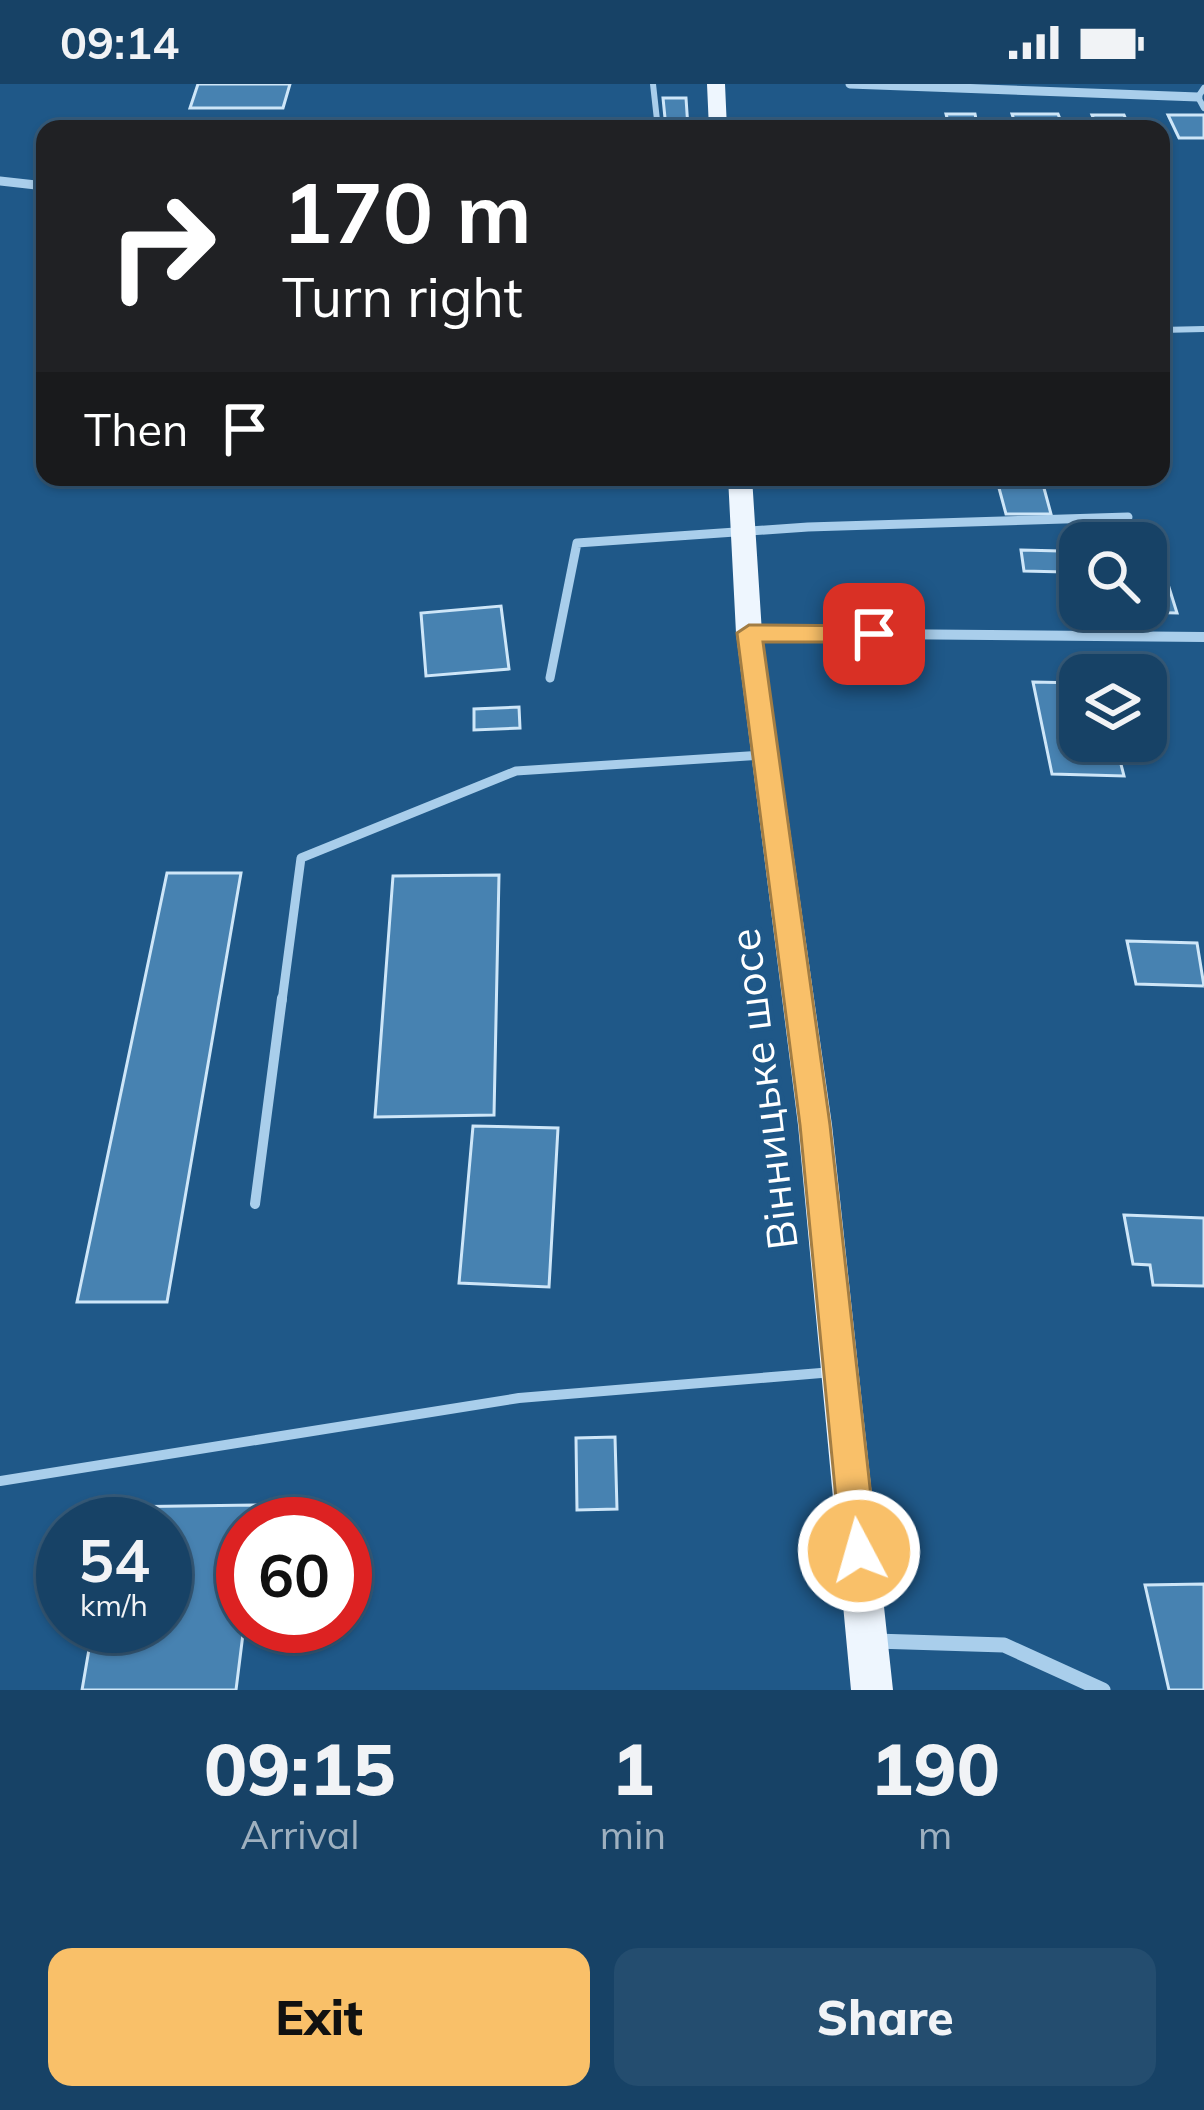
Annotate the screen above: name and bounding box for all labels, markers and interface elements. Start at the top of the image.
text: 09:14 [60,14,179,70]
text: 170 m [282,159,532,264]
icon: right [84,168,240,324]
text: Turn right [282,263,523,331]
icon: arrive [212,396,278,462]
text: Then [84,401,188,457]
map controls [1059,522,1167,762]
button: search [1059,522,1167,630]
pin [823,583,925,685]
icon: arrive [841,601,907,667]
button: layers [1059,654,1167,762]
street label: Вінницьке шосе [717,925,809,1253]
position arrow [796,1488,922,1614]
speed limit sign: 60 [216,1497,372,1653]
text: 54 [78,1522,150,1597]
text: km/h [80,1586,148,1624]
text: 09:15 [204,1723,396,1813]
text: 1 [611,1723,655,1813]
text: 190 [870,1723,1000,1813]
text: Arrival [240,1810,360,1859]
text: min [600,1810,666,1859]
text: m [918,1810,952,1859]
button: Exit [48,1948,590,2086]
button: Share [614,1948,1156,2086]

